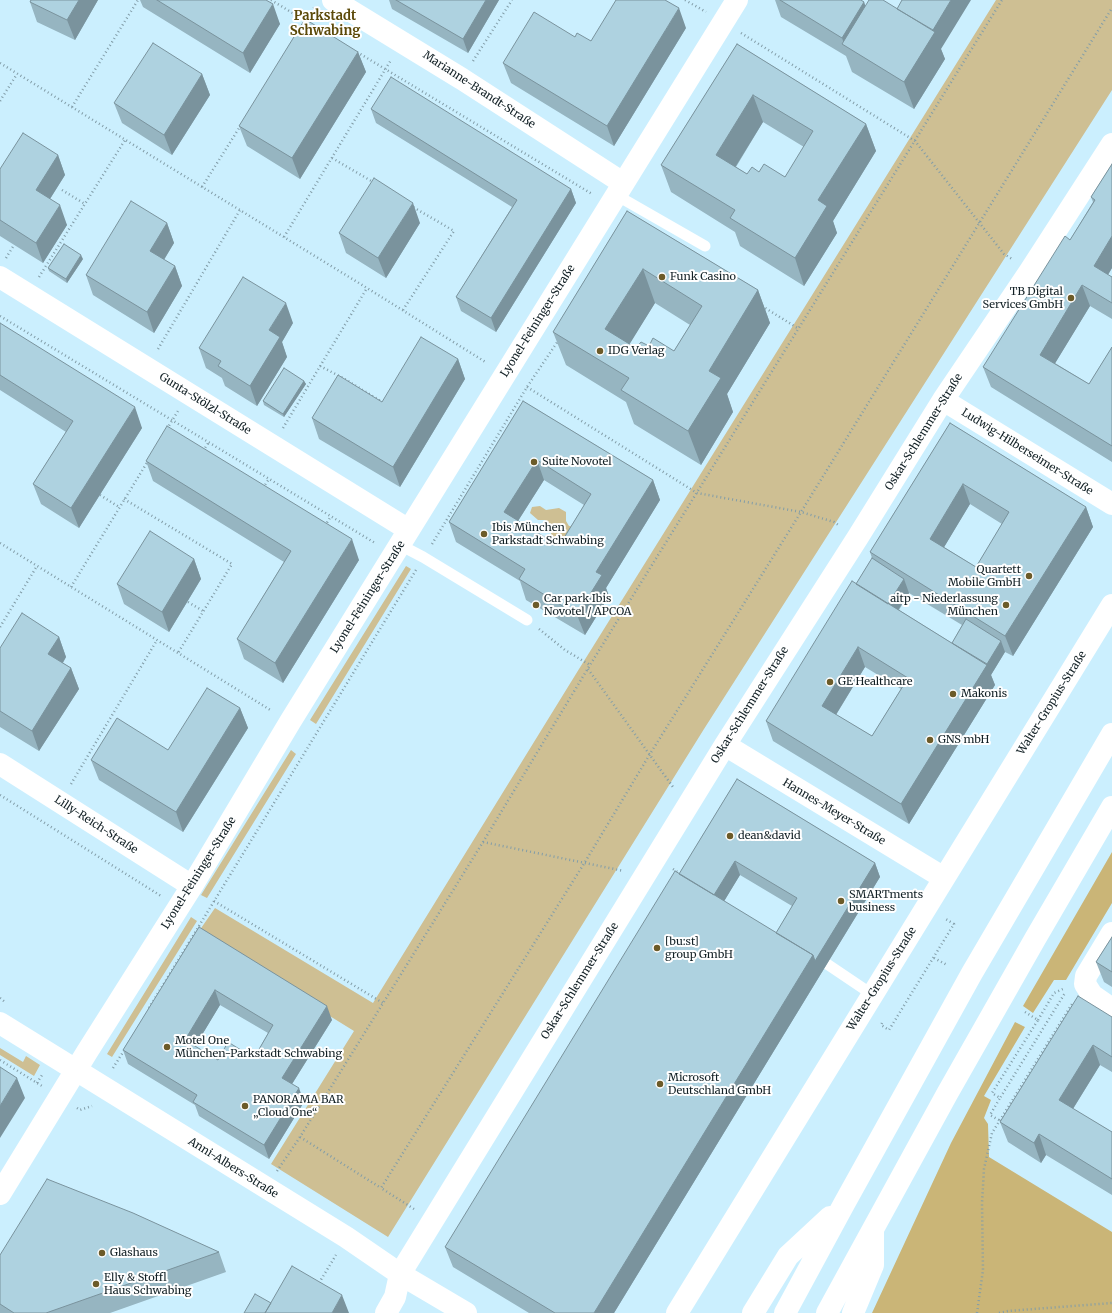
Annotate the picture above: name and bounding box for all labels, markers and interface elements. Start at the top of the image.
district label: Parkstadt Schwabing [290,8,360,39]
street label: Marianne-Brandt-Straße [420,49,538,131]
street label: Lyonel-Feininger-Straße [498,262,578,380]
place label: Funk Casino [670,270,736,284]
marker: Funk Casino [657,272,667,282]
place label: TB Digital Services GmbH [982,285,1063,311]
marker: TB Digital Services GmbH [1066,293,1076,303]
place label: IDG Verlag [608,344,664,358]
marker: IDG Verlag [595,346,605,356]
street label: Gunta-Stölzl-Straße [157,370,253,438]
street label: Oskar-Schlemmer-Straße [883,371,965,493]
street label: Ludwig-Hilberseimer-Straße [959,406,1095,498]
place label: Suite Novotel [542,455,612,469]
marker: Suite Novotel [529,457,539,467]
place label: Ibis München Parkstadt Schwabing [492,521,604,547]
marker: Ibis München Parkstadt Schwabing [479,529,489,539]
street label: Lyonel-Feininger-Straße [328,538,408,656]
place label: Quartett Mobile GmbH [948,563,1021,589]
marker: Quartett Mobile GmbH [1024,571,1034,581]
place label: Car park Ibis Novotel / APCOA [544,592,632,618]
place label: aitp - Niederlassung München [890,592,998,618]
marker: Car park Ibis Novotel / APCOA [531,600,541,610]
marker: aitp - Niederlassung München [1001,600,1011,610]
street label: Oskar-Schlemmer-Straße [709,644,791,766]
street label: Walter-Gropius-Straße [1015,649,1089,757]
place label: GE Healthcare [838,675,912,689]
marker: GE Healthcare [825,677,835,687]
place label: Makonis [961,687,1007,701]
marker: Makonis [948,689,958,699]
place label: GNS mbH [938,733,989,747]
marker: GNS mbH [925,735,935,745]
street label: Hannes-Meyer-Straße [780,776,888,848]
street label: Lilly-Reich-Straße [52,793,140,857]
street label: Lyonel-Feininger-Straße [159,814,239,932]
place label: dean&david [738,829,801,843]
marker: dean&david [725,831,735,841]
place label: SMARTments business [849,888,923,914]
marker: SMARTments business [836,896,846,906]
street label: Oskar-Schlemmer-Straße [539,920,621,1042]
street label: Walter-Gropius-Straße [845,925,919,1033]
place label: [bu:st] group GmbH [665,935,733,961]
marker: [bu:st] group GmbH [652,943,662,953]
place label: Motel One München-Parkstadt Schwabing [175,1034,342,1060]
marker: Motel One München-Parkstadt Schwabing [162,1042,172,1052]
place label: Microsoft Deutschland GmbH [668,1071,771,1097]
marker: Microsoft Deutschland GmbH [655,1079,665,1089]
place label: PANORAMA BAR „Cloud One“ [253,1093,344,1119]
marker: PANORAMA BAR „Cloud One“ [240,1101,250,1111]
street label: Anni-Albers-Straße [186,1135,280,1201]
place label: Glashaus [110,1246,158,1260]
marker: Glashaus [97,1248,107,1258]
place label: Elly & Stoffl Haus Schwabing [104,1271,192,1297]
marker: Elly & Stoffl Haus Schwabing [91,1279,101,1289]

